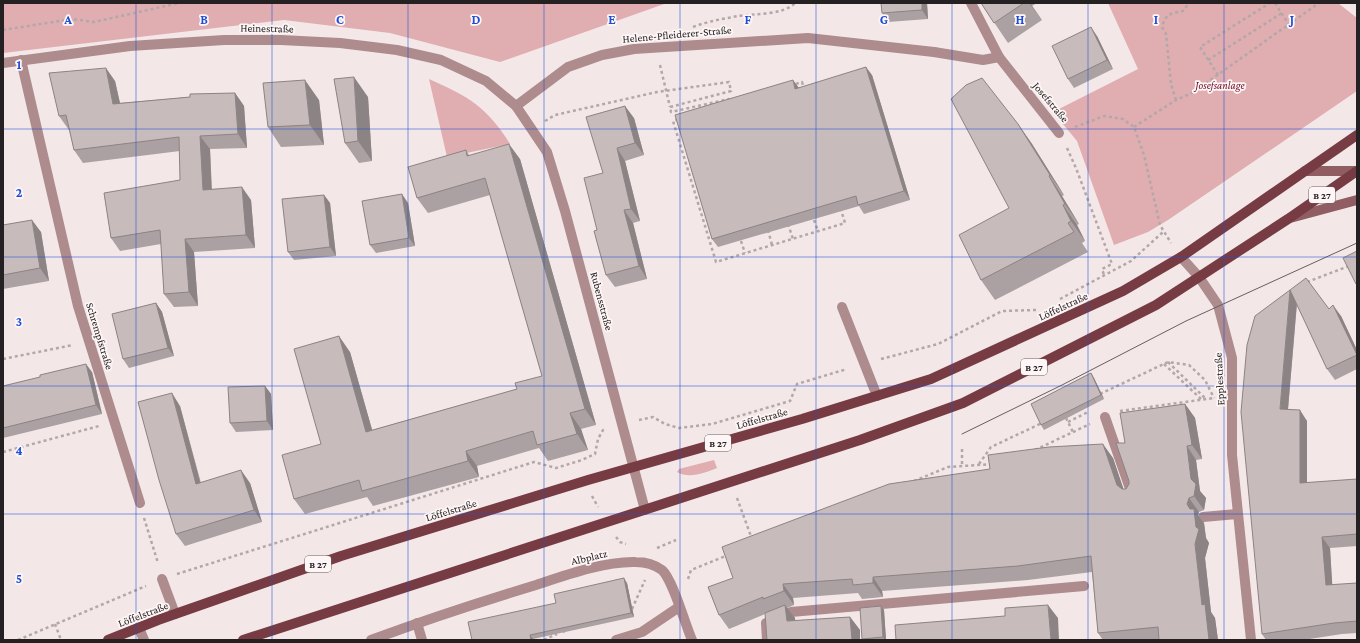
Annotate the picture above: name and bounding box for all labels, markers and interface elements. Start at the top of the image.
text: A [63,12,72,27]
text: B [200,12,208,27]
text: C [336,12,344,27]
text: D [472,12,481,27]
text: E [608,12,616,27]
text: F [745,12,752,27]
text: G [880,12,888,27]
text: H [1016,12,1025,27]
text: I [1154,12,1158,27]
text: J [1288,12,1294,27]
street label: Heinestraße [240,22,294,34]
street label: Helene-Pfleiderer-Straße [622,23,732,45]
text: 1 [17,57,22,72]
street label: Josefstraße [1029,79,1071,125]
park label: Josefsanlage [1193,79,1245,92]
text: 2 [16,185,23,200]
road number: B 27 [1309,187,1335,203]
street label: Rubensstraße [588,270,616,332]
street label: Löffelstraße [1037,289,1090,323]
street label: Schrempfstraße [83,301,116,371]
text: 3 [16,314,22,329]
street label: Epplestraße [1212,352,1227,406]
road number: B 27 [1021,359,1047,375]
street label: Löffelstraße [735,405,789,431]
road number: B 27 [705,435,731,451]
text: 4 [15,443,23,458]
street label: Löffelstraße [424,496,478,523]
street label: Albplatz [570,547,609,568]
road number: B 27 [305,556,331,572]
text: 5 [16,571,22,586]
street label: Löffelstraße [116,599,170,629]

